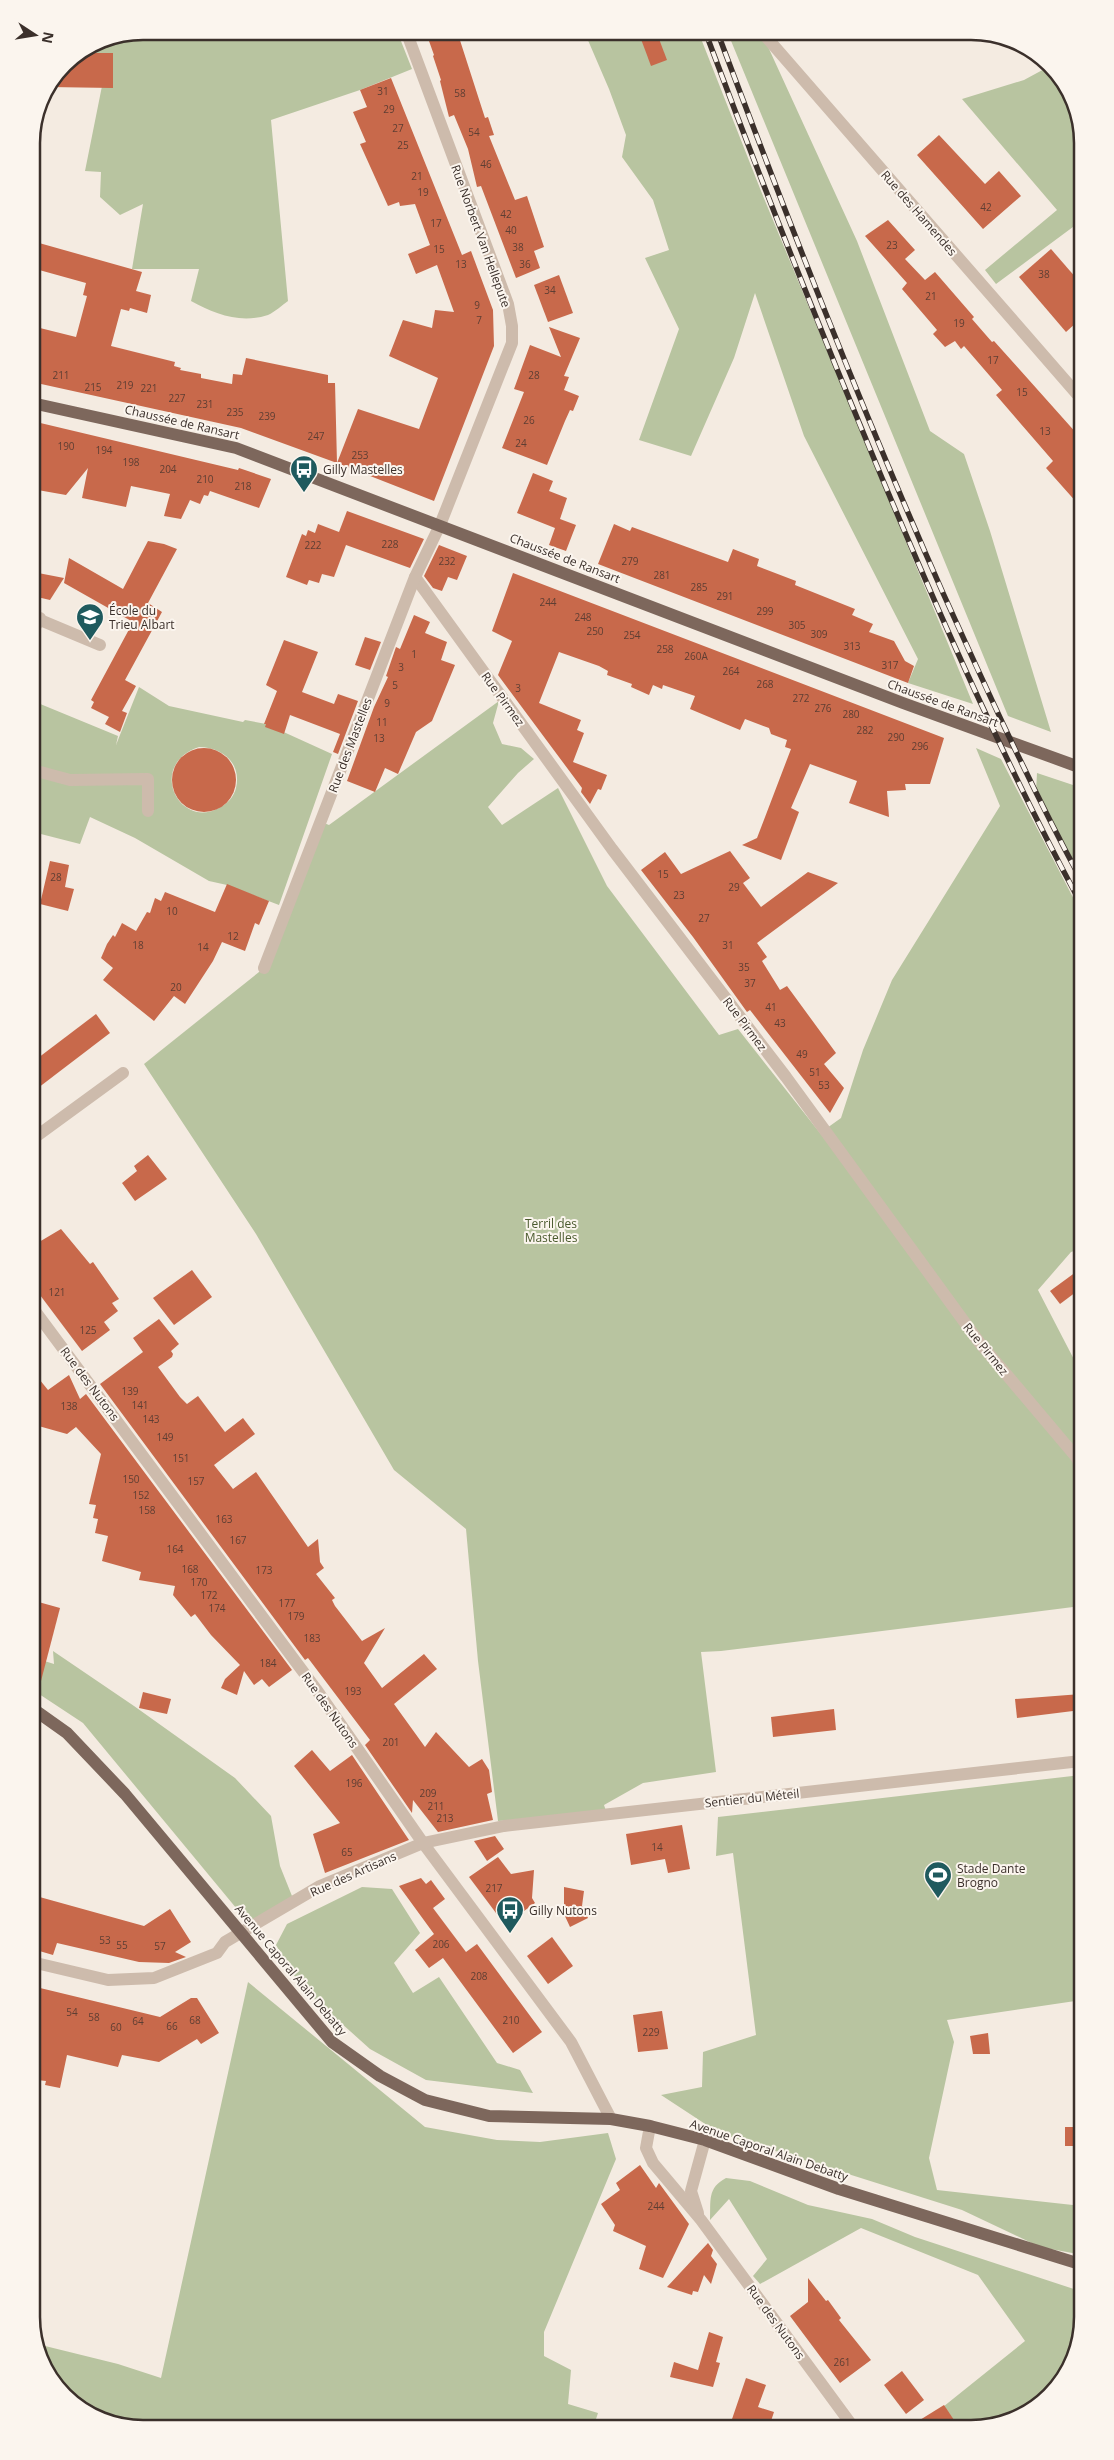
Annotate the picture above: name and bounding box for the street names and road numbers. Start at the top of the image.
street label: Rue Norbert Van Hellepute [447,162,515,310]
street label: Rue des Hamendes [877,167,961,260]
street label: Chaussée de Ransart [123,401,241,443]
street label: Chaussée de Ransart [507,529,623,587]
street label: Rue Pirmez [478,668,529,730]
street label: Chaussée de Ransart [885,675,1001,731]
street label: Rue des Mastelles [324,695,376,795]
street label: Rue Pirmez [719,994,771,1055]
street label: Rue Pirmez [959,1319,1013,1379]
street label: Rue des Nutons [57,1344,124,1425]
street label: Rue des Nutons [298,1669,363,1751]
street label: Sentier du Méteil [704,1785,800,1811]
street label: Rue des Artisans [307,1847,399,1901]
street label: Avenue Caporal Alain Debatty [231,1901,352,2040]
street label: Avenue Caporal Alain Debatty [688,2115,851,2185]
street label: Rue des Nutons [743,2281,809,2363]

